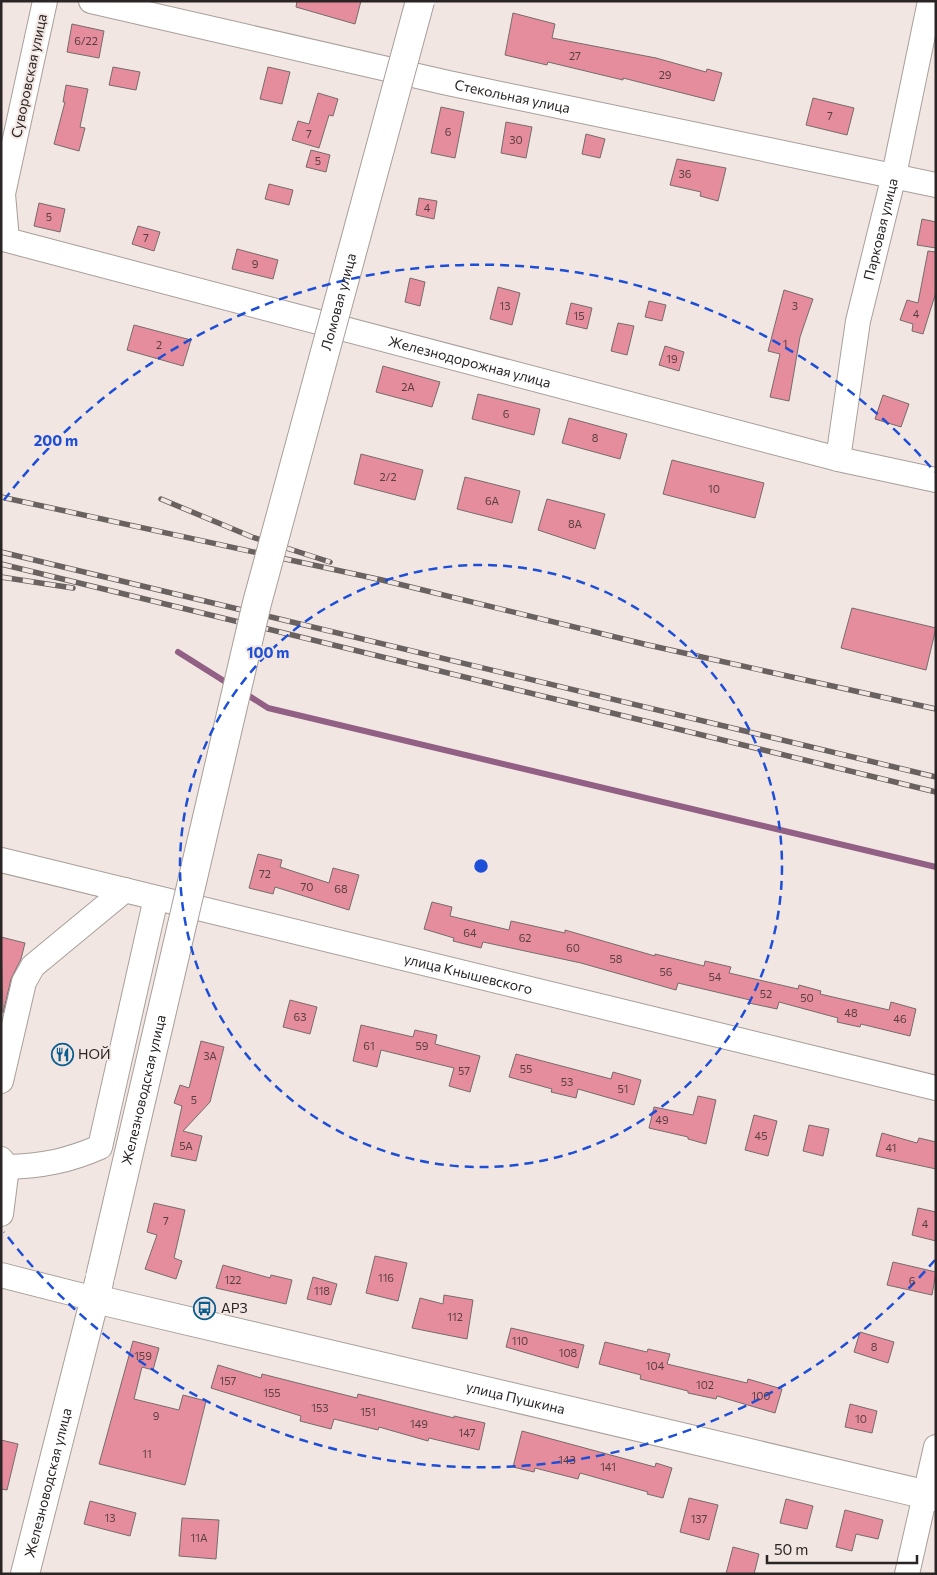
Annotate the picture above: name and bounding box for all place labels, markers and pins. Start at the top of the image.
centre of rings [472,857,490,875]
restaurant icon: НОЙ [50,1042,74,1066]
place label: НОЙ [78,1045,111,1062]
bus stop icon: АРЗ [193,1296,217,1320]
place label: АРЗ [221,1299,247,1316]

